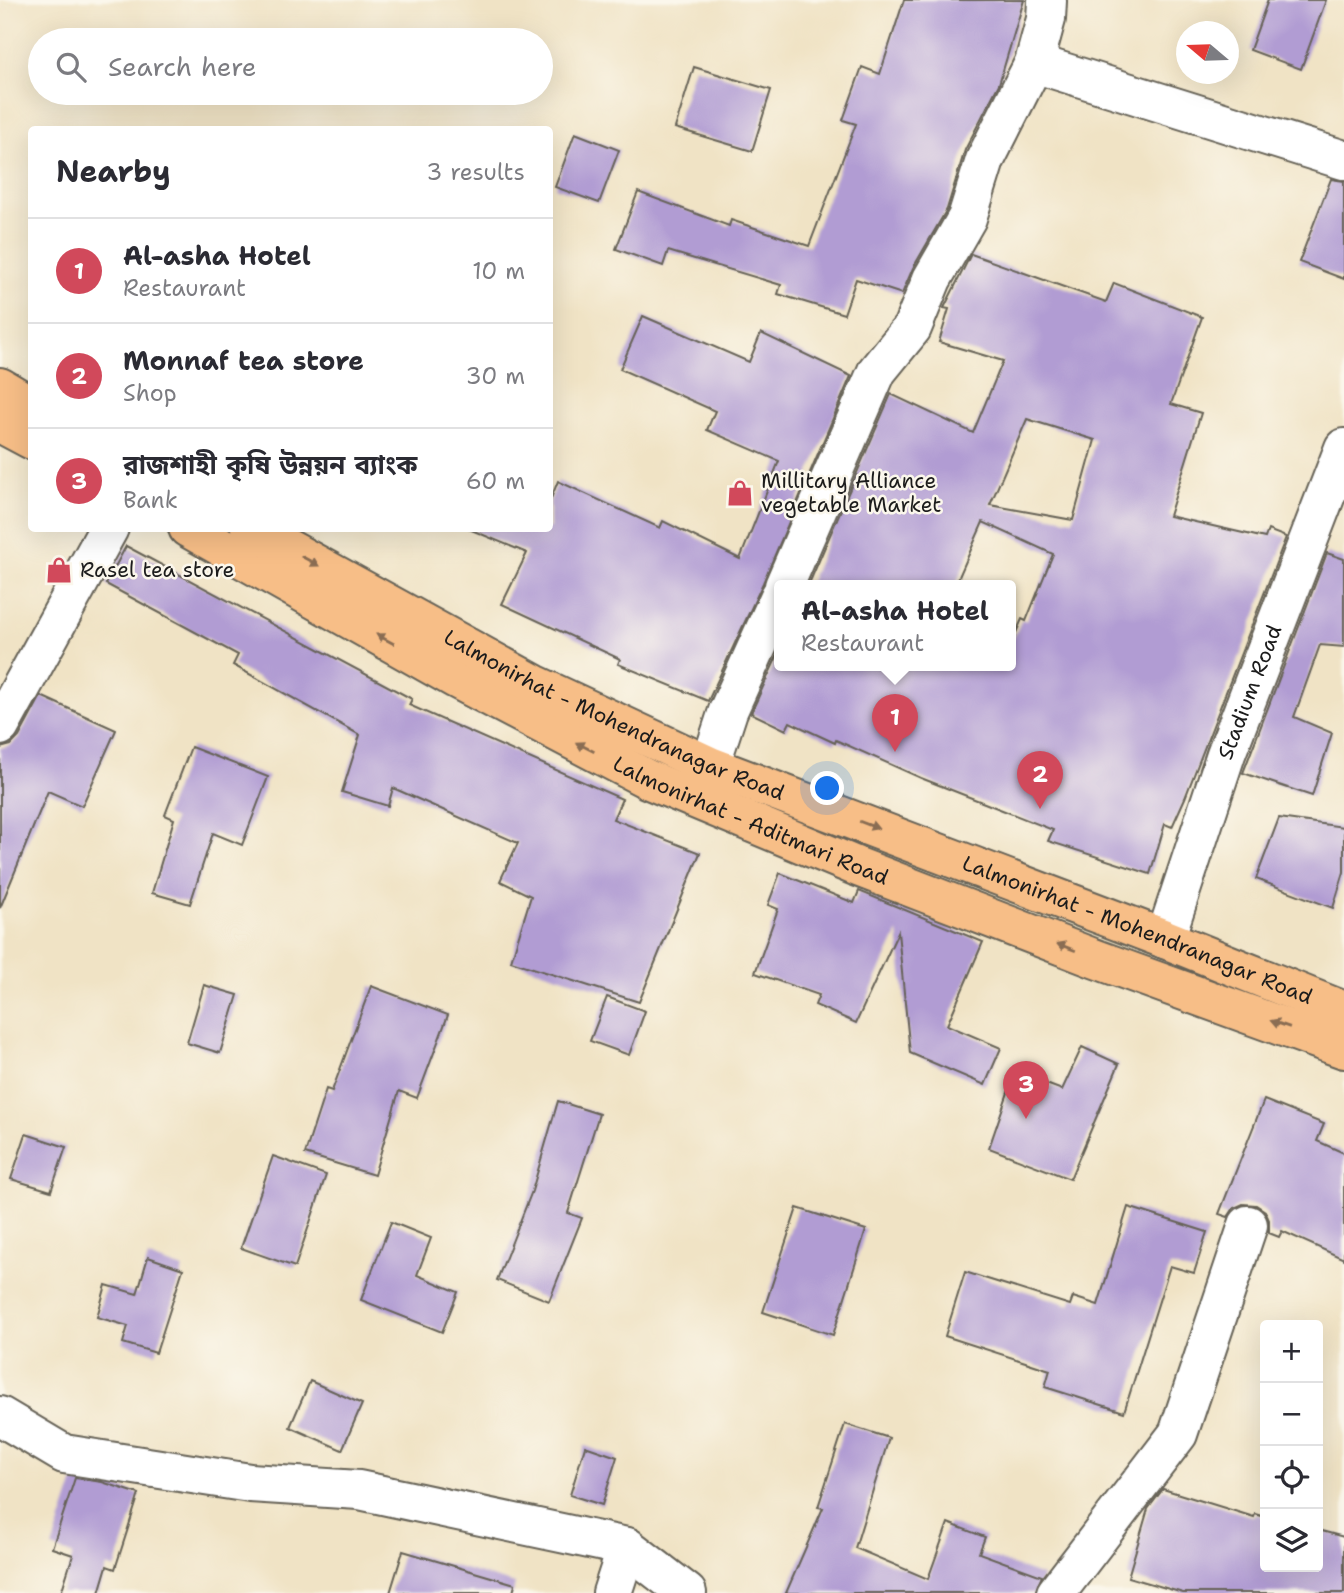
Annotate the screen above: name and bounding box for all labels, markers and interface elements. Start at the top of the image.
north arrow [1176,21,1239,84]
search box [28,28,553,105]
icon: search [52,48,90,86]
text: Search here [108,49,257,84]
text: Nearby [56,151,171,192]
text: 3 results [426,157,525,187]
text: Al-asha Hotel [123,238,311,273]
text: 1 [74,256,84,286]
text: 10 m [472,256,525,286]
text: Restaurant [123,273,246,303]
text: Monnaf tea store [123,343,364,378]
text: 2 [71,361,87,391]
text: 30 m [466,361,525,391]
text: Shop [123,378,177,408]
text: রাজশাহী কৃষি উন্নয়ন ব্যাংক [123,447,418,482]
text: 3 [71,466,87,496]
text: 60 m [466,466,525,496]
place label: Millitary Alliance vegetable Market [761,467,941,519]
shop icon: Millitary Alliance vegetable Market [725,478,755,508]
text: Bank [123,485,178,515]
shop icon: Rasel tea store [44,555,74,585]
one-way arrow [300,555,320,567]
place label: Rasel tea store [80,556,234,584]
popup [774,580,1016,671]
text: Al-asha Hotel [801,593,989,628]
street label: Stadium Road [1211,621,1288,764]
street label: Lalmonirhat - Mohendranagar Road [439,623,789,807]
text: Restaurant [801,628,924,658]
one-way arrow [375,633,394,645]
pin: 1 [872,694,918,752]
one-way arrow [575,741,595,752]
street label: Lalmonirhat - Aditmari Road [608,750,893,891]
pin: 2 [1017,751,1063,809]
your location [810,771,844,805]
one-way arrow [859,820,880,831]
street label: Lalmonirhat - Mohendranagar Road [958,849,1317,1011]
one-way arrow [1056,942,1077,953]
one-way arrow [1270,1018,1291,1029]
pin: 3 [1003,1061,1049,1119]
map controls [1260,1320,1323,1572]
button: + [1260,1320,1323,1383]
button: − [1260,1383,1323,1446]
button: locate [1260,1446,1323,1509]
button: layers [1260,1509,1323,1572]

